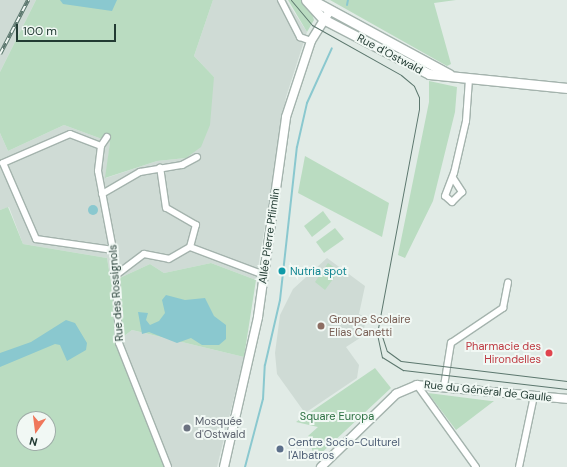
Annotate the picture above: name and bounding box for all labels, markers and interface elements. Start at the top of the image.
scale bar [18,16,118,42]
text: 100 m [23,23,57,39]
street label: Rue d'Ostwald [355,31,425,77]
street label: Allée Pierre Pflimlin [256,187,282,285]
street label: Rue des Rossignols [106,244,126,342]
place label: Nutria spot [290,264,347,278]
marker: Nutria spot [277,266,287,276]
place label: Groupe Scolaire Elias Canetti [329,313,410,339]
marker: Groupe Scolaire Elias Canetti [316,321,326,331]
place label: Pharmacie des Hirondelles [466,340,541,366]
marker: Pharmacie des Hirondelles [544,348,554,358]
street label: Rue du Général de Gaulle [423,378,553,404]
park label: Square Europa [300,409,374,423]
north arrow [16,411,56,451]
place label: Mosquée d'Ostwald [195,415,245,441]
marker: Mosquée d'Ostwald [182,423,192,433]
text: N [28,434,39,449]
place label: Centre Socio-Culturel l'Albatros [288,436,400,462]
marker: Centre Socio-Culturel l'Albatros [275,444,285,454]

